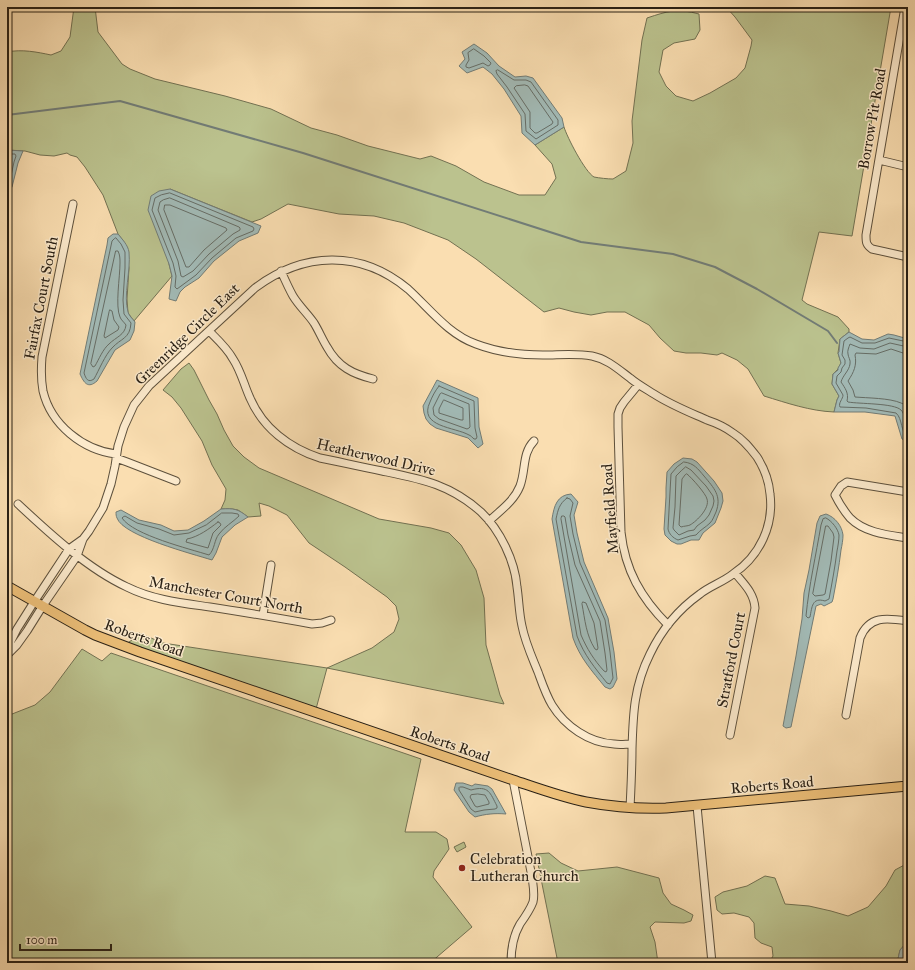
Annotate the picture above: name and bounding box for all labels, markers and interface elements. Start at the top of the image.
street label: Borrow Pit Road [854,67,890,171]
street label: Fairfax Court South [20,234,62,361]
street label: Greenridge Circle East [131,279,244,389]
street label: Heatherwood Drive [315,435,437,479]
street label: Mayfield Road [598,463,622,555]
street label: Manchester Court North [148,573,305,618]
street label: Stratford Court [713,610,749,709]
street label: Roberts Road [102,615,187,661]
street label: Roberts Road [408,722,493,766]
street label: Roberts Road [730,772,815,798]
place label: Celebration Lutheran Church [470,850,580,885]
marker: Celebration Lutheran Church [457,863,467,873]
scale bar [20,926,111,952]
text: 100 m [26,933,57,947]

